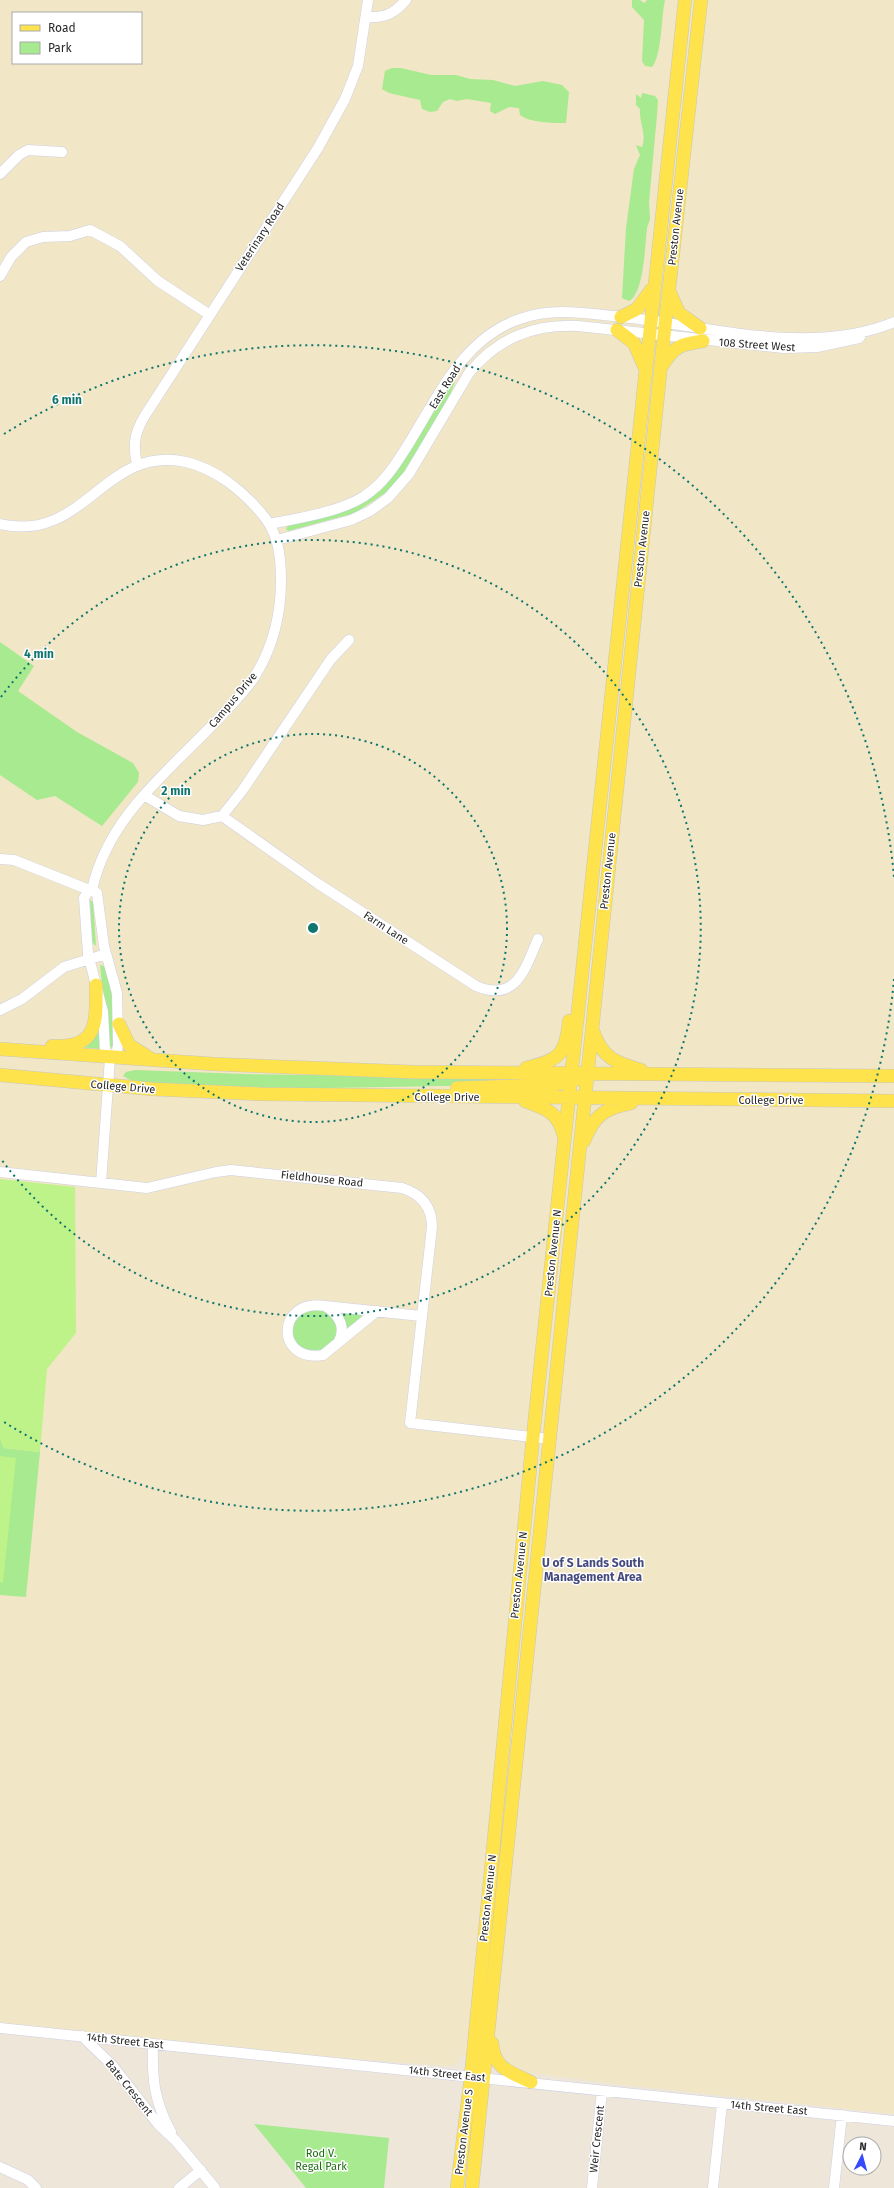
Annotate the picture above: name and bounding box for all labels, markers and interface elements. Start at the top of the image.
legend [12,12,142,64]
text: Road [48,21,76,35]
text: Park [48,41,72,55]
street label: Preston Avenue [665,188,687,266]
street label: Veterinary Road [233,200,287,274]
street label: 108 Street West [718,336,796,354]
street label: East Road [426,363,464,411]
text: 6 min [52,393,82,407]
street label: Preston Avenue [631,510,653,588]
text: 4 min [24,647,54,661]
street label: Campus Drive [206,670,260,730]
text: 2 min [161,784,191,798]
street label: Preston Avenue [597,832,619,910]
street label: Farm Lane [361,909,411,947]
centre of rings [306,921,320,935]
street label: College Drive [90,1078,156,1096]
street label: College Drive [415,1091,480,1104]
street label: College Drive [739,1094,804,1107]
street label: Fieldhouse Road [280,1168,364,1190]
street label: Preston Avenue N [542,1209,564,1297]
street label: Preston Avenue N [508,1531,530,1619]
district label: U of S Lands South Management Area [542,1556,644,1584]
street label: Preston Avenue N [477,1854,499,1942]
street label: 14th Street East [86,2030,164,2052]
street label: Bate Crescent [103,2058,155,2118]
street label: 14th Street East [408,2063,486,2085]
street label: Preston Avenue S [452,2088,476,2176]
street label: 14th Street East [730,2098,808,2118]
street label: Weir Crescent [587,2105,607,2173]
north arrow [842,2136,882,2176]
text: N [859,2140,867,2153]
park label: Rod V. Regal Park [295,2147,347,2173]

